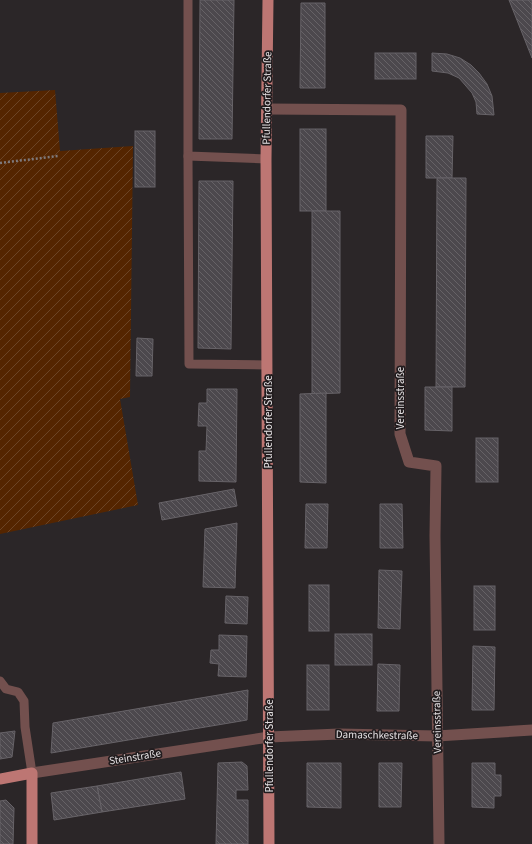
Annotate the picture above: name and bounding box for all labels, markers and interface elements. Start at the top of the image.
street label: Pfullendorfer Straße [259,51,275,145]
street label: Vereinsstraße [393,366,408,429]
street label: Pfullendorfer Straße [261,375,276,469]
street label: Vereinsstraße [429,690,445,753]
street label: Pfullendorfer Straße [262,699,277,793]
street label: Damaschkestraße [336,727,419,743]
street label: Steinstraße [108,745,163,769]

